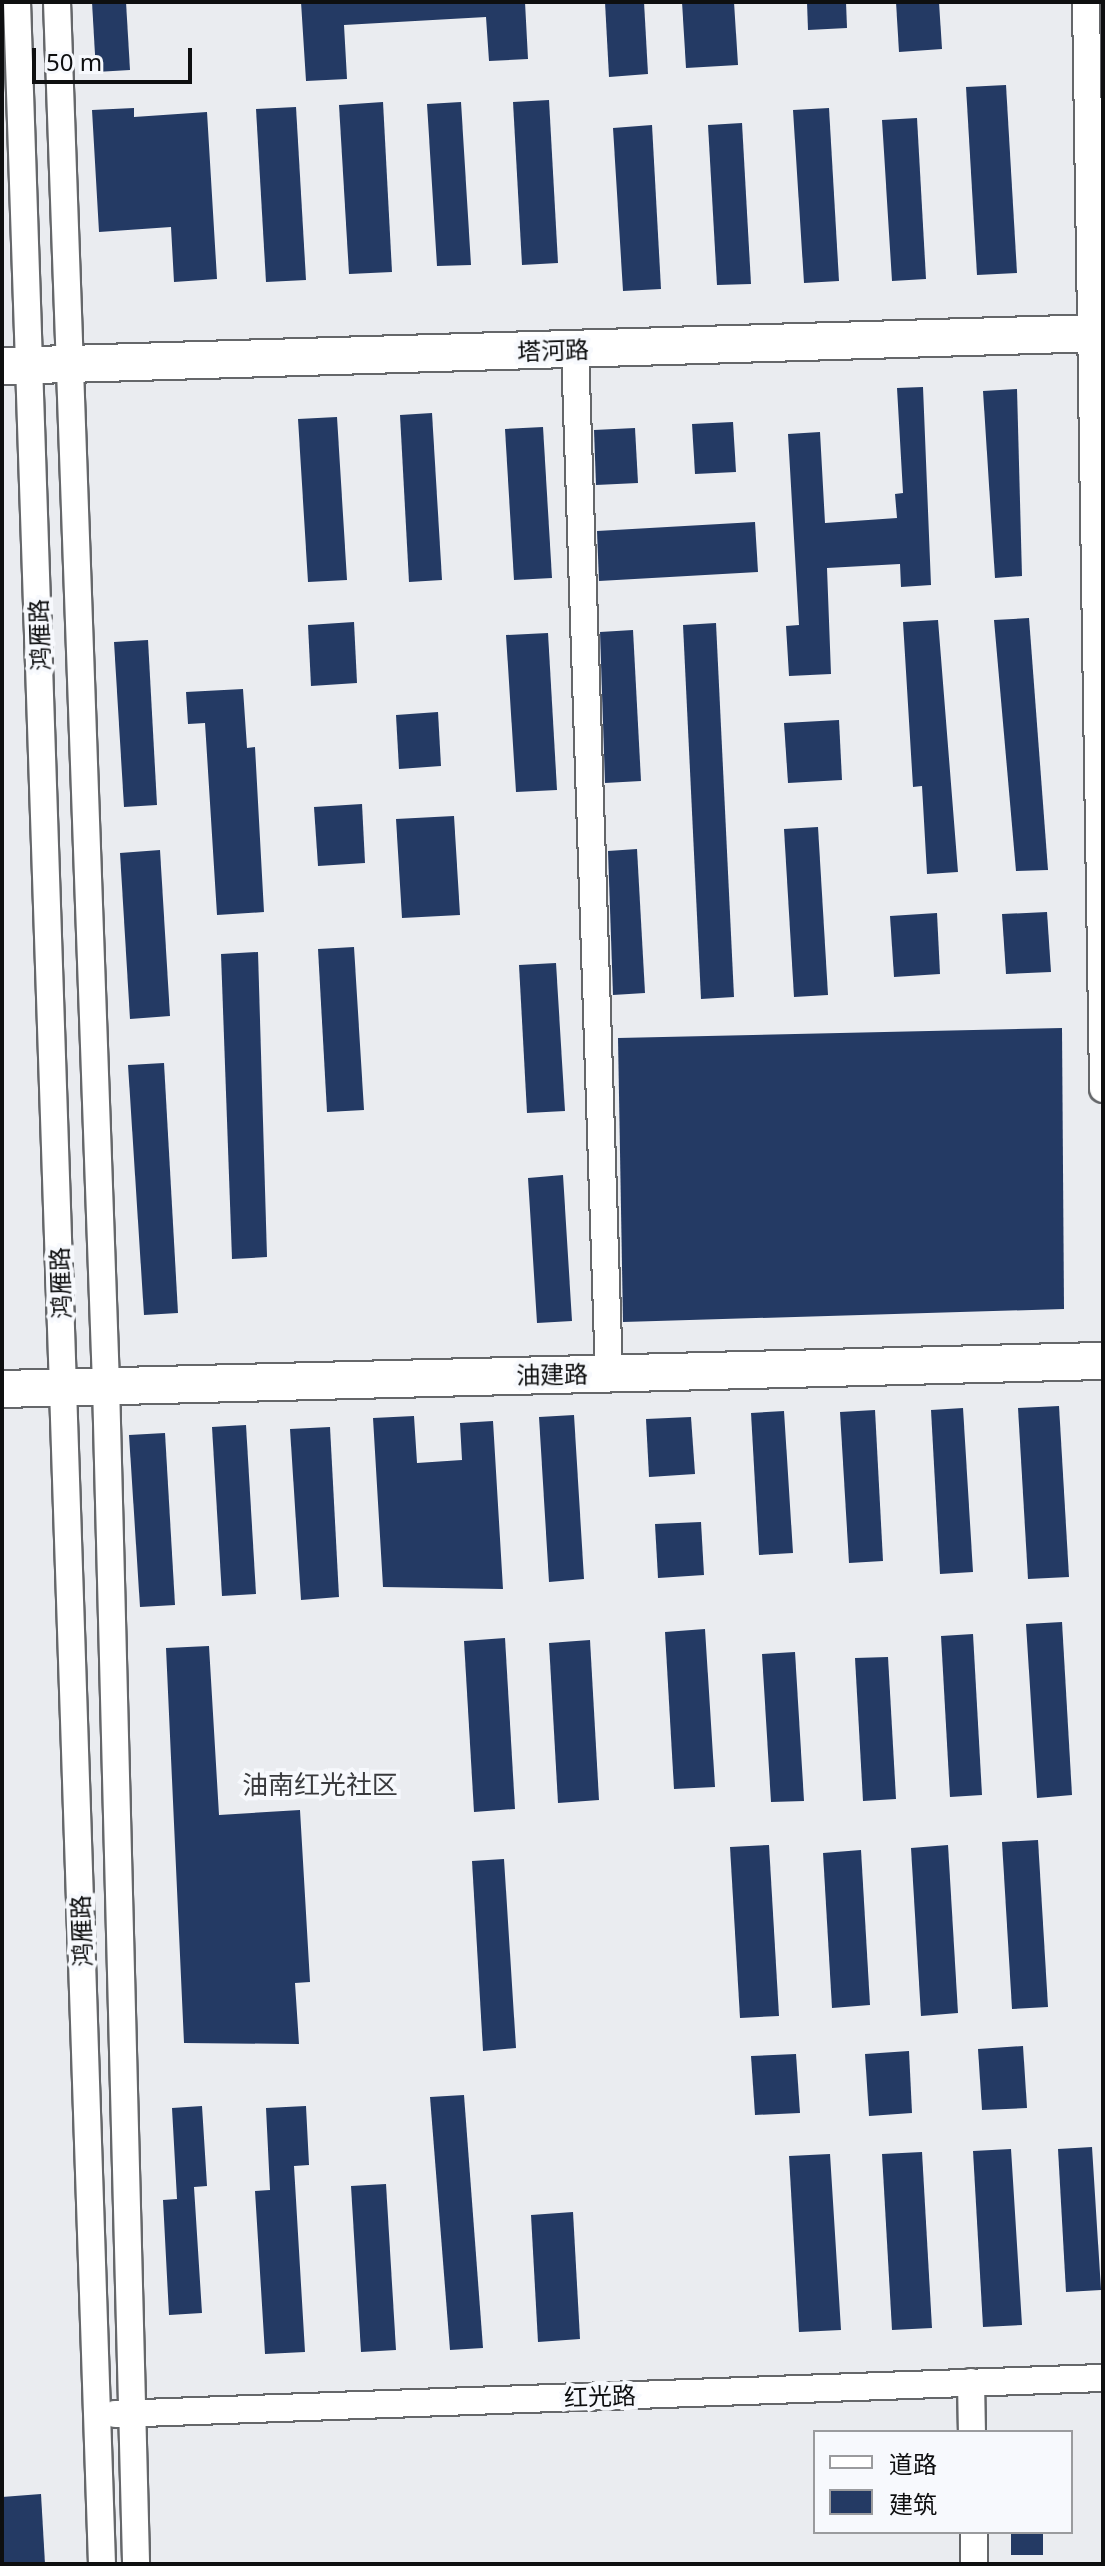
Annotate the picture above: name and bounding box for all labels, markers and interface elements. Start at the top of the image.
scale bar [36,32,196,82]
text: 50 m [46,45,102,78]
street label: 塔河路 [517,334,589,366]
street label: 鸿雁路 [23,599,55,671]
street label: 鸿雁路 [44,1247,76,1319]
street label: 油建路 [516,1359,588,1389]
district label: 油南红光社区 [242,1769,398,1801]
street label: 鸿雁路 [65,1895,97,1967]
street label: 红光路 [564,2380,636,2412]
legend [813,2430,1073,2534]
text: 道路 [889,2447,937,2480]
text: 建筑 [889,2487,937,2520]

